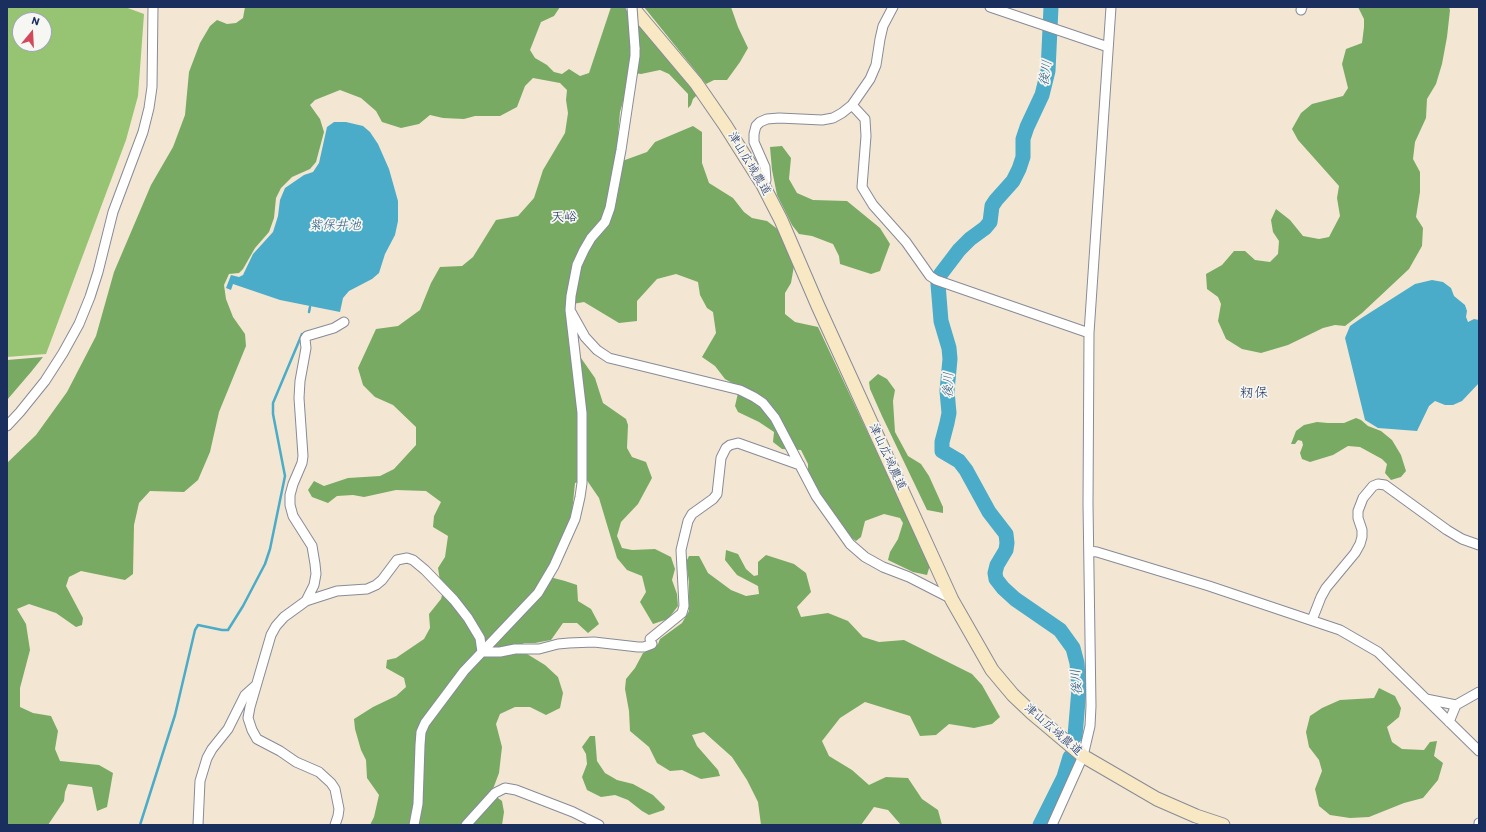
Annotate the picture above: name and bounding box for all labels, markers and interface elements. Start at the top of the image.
north arrow [12,12,52,52]
text: N [30,14,41,28]
water label: 後川 [1036,59,1056,87]
street label: 津山広域農道 [724,129,774,199]
district label: 天峪 [551,210,577,226]
water label: 紫保井池 [309,218,361,234]
water label: 後川 [941,372,957,398]
district label: 籾保 [1240,385,1268,401]
street label: 津山広域農道 [865,421,909,493]
water label: 後川 [1068,668,1086,696]
street label: 津山広域農道 [1021,701,1085,759]

